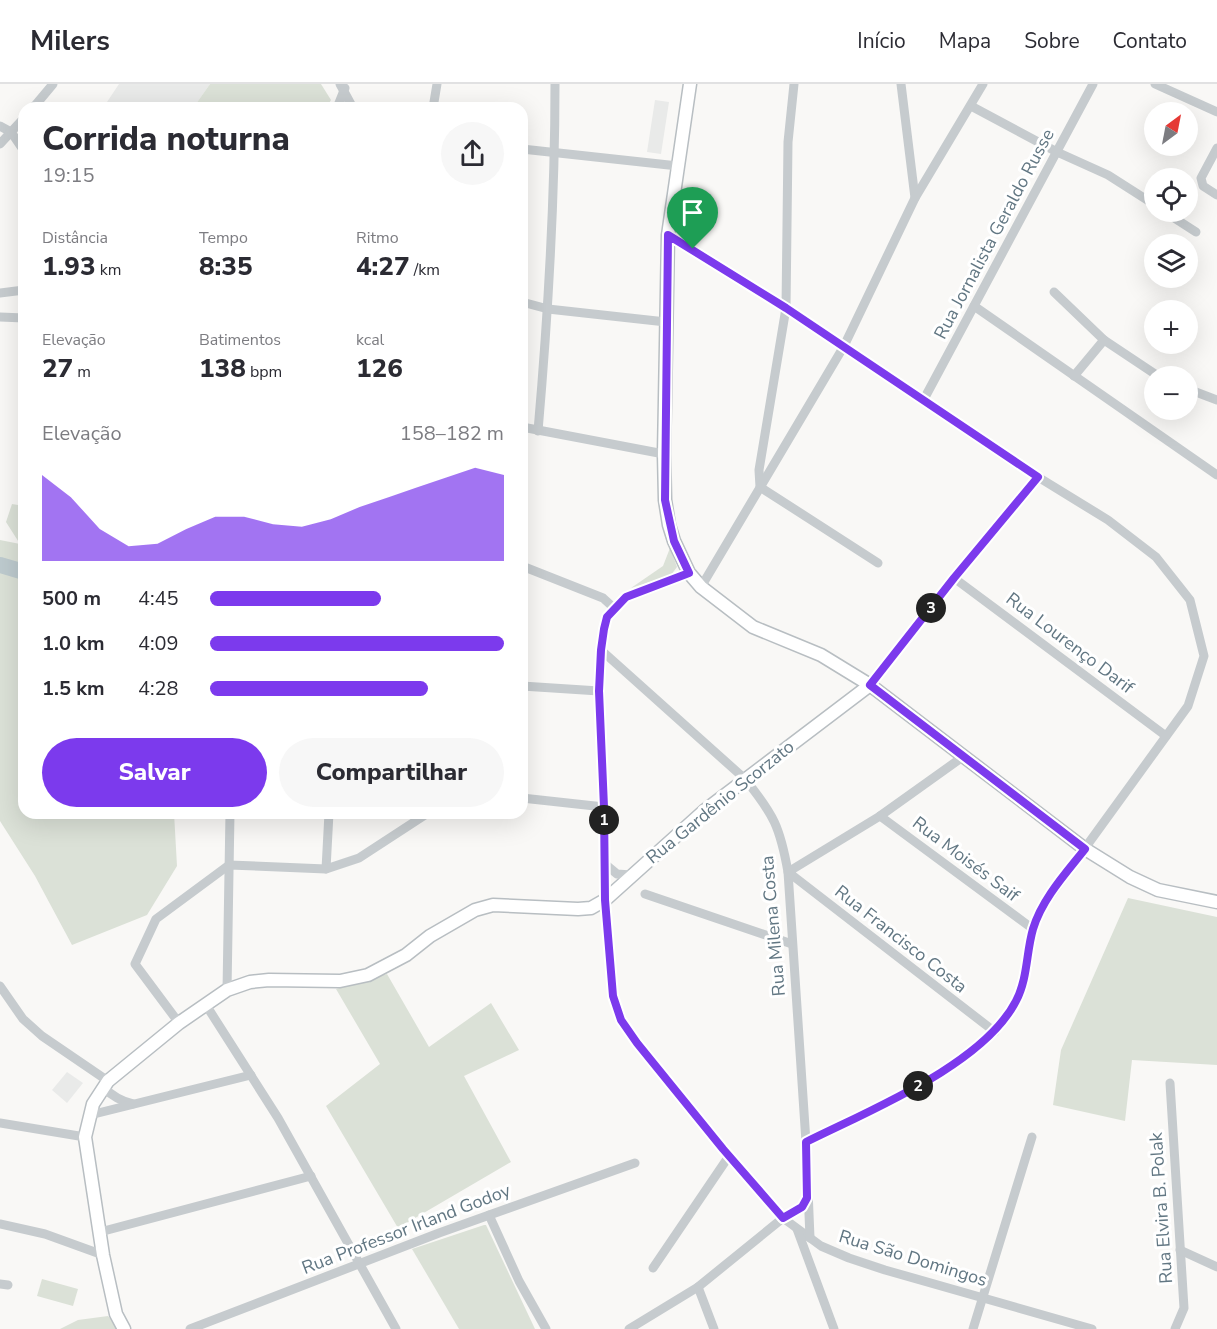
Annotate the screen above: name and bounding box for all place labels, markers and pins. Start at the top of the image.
pin [667,187,718,249]
pin: 3 [916,593,946,623]
pin: 1 [589,805,619,835]
pin: 2 [903,1071,933,1101]

